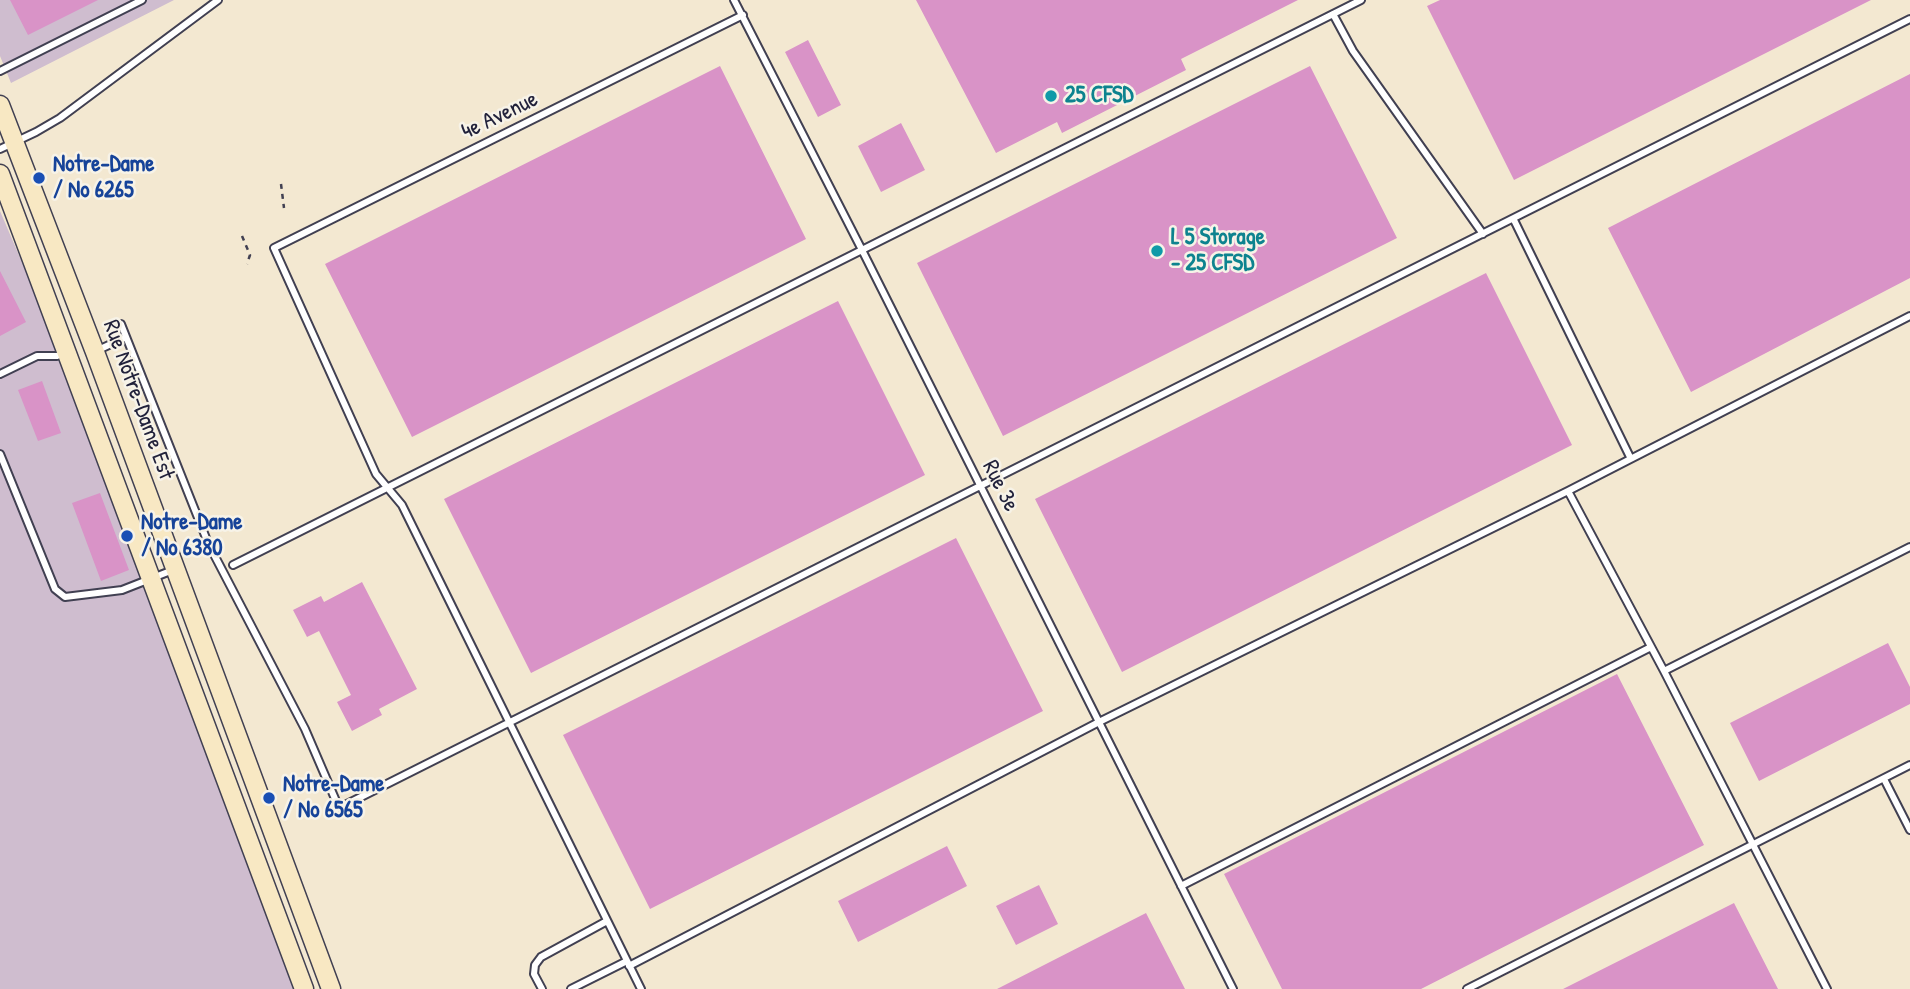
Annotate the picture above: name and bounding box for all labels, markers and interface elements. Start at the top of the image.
place label: 25 CFSD [1065,82,1133,110]
street label: 4e Avenue [457,86,543,146]
marker: 25 CFSD [1043,88,1059,104]
place label: Notre-Dame / No 6265 [53,151,154,205]
marker: Notre-Dame / No 6265 [31,170,47,186]
place label: L 5 Storage - 25 CFSD [1171,224,1265,278]
marker: L 5 Storage - 25 CFSD [1149,243,1165,259]
street label: Rue Notre-Dame Est [96,316,180,484]
street label: Rue 3e [976,456,1024,516]
place label: Notre-Dame / No 6380 [141,509,242,563]
marker: Notre-Dame / No 6380 [119,528,135,544]
place label: Notre-Dame / No 6565 [283,771,384,825]
marker: Notre-Dame / No 6565 [261,790,277,806]

